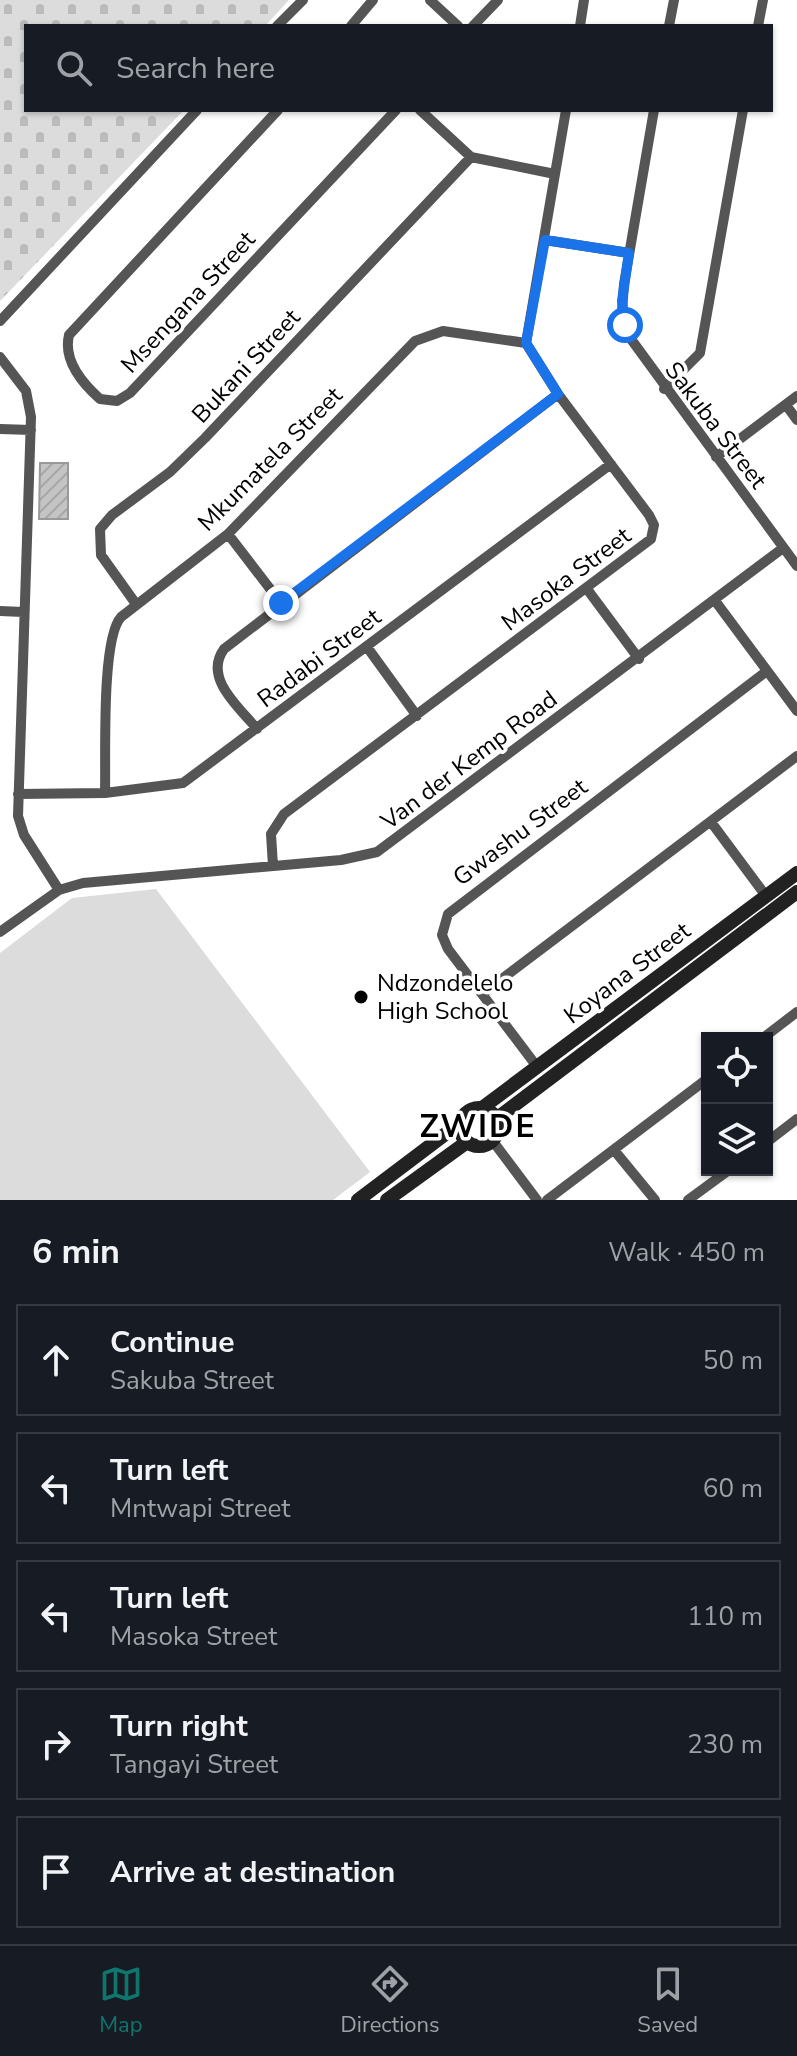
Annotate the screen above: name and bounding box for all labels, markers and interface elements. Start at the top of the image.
search box [24,24,773,112]
icon: search [52,46,96,90]
text: Search here [116,48,275,89]
street label: Msengana Street [114,224,263,380]
street label: Bukani Street [185,302,308,430]
route start [607,307,643,343]
street label: Sakuba Street [658,355,775,496]
street label: Mkumatela Street [191,379,350,538]
street label: Masoka Street [495,519,638,638]
route end [263,585,299,621]
street label: Radabi Street [251,601,388,715]
street label: Van der Kemp Road [373,683,564,838]
street label: Gwashu Street [446,771,594,893]
street label: Koyana Street [557,915,697,1031]
place label: Ndzondelelo High School [377,967,513,1027]
marker: Ndzondelelo High School [352,988,370,1006]
map controls [701,1032,773,1176]
button: locate [701,1032,773,1104]
button: layers [701,1104,773,1176]
district label: ZWIDE [419,1105,537,1148]
text: 6 min [32,1229,120,1275]
text: Walk · 450 m [608,1235,765,1270]
text: Continue [110,1322,235,1363]
icon: ahead [34,1338,78,1382]
text: 50 m [703,1343,763,1378]
text: Sakuba Street [110,1363,274,1398]
text: Turn left [110,1450,228,1491]
icon: left [34,1466,78,1510]
text: 60 m [703,1471,763,1506]
text: Mntwapi Street [110,1491,290,1526]
text: Turn left [110,1578,228,1619]
icon: left [34,1594,78,1638]
text: 110 m [687,1599,763,1634]
text: Masoka Street [110,1619,277,1654]
text: Turn right [110,1706,248,1747]
icon: right [34,1722,78,1766]
text: 230 m [687,1727,763,1762]
text: Tangayi Street [110,1747,278,1782]
icon: arrive [34,1850,78,1894]
text: Arrive at destination [110,1852,395,1893]
tab: Map [99,1962,143,2040]
tab: Directions [341,1962,440,2040]
tab: Saved [637,1962,698,2040]

